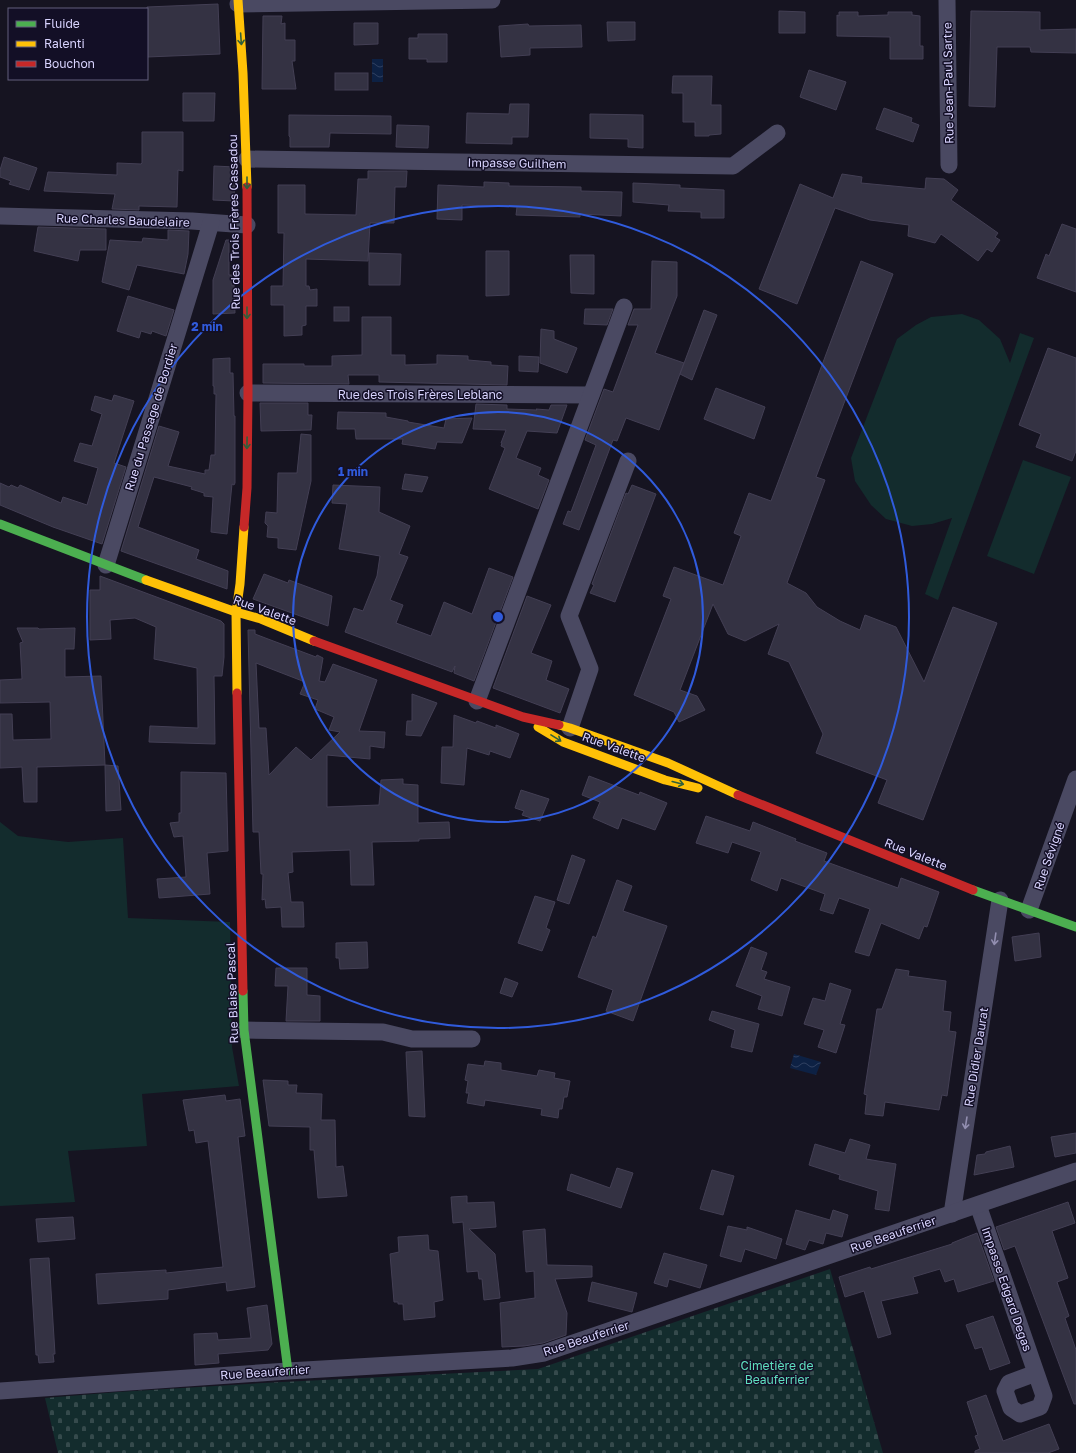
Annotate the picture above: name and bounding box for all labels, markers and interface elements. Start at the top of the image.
legend [8,8,148,80]
text: Fluide [44,16,80,31]
street label: Rue Jean-Paul Sartre [939,22,957,144]
one-way arrow [237,32,244,45]
text: Ralenti [44,36,85,51]
text: Bouchon [44,56,95,71]
street label: Rue des Trois Frères Cassadou [225,134,243,310]
street label: Impasse Guilhem [467,155,567,171]
one-way arrow [243,176,251,189]
street label: Rue Charles Baudelaire [56,210,190,230]
one-way arrow [243,306,251,319]
text: 2 min [191,319,223,334]
street label: Rue du Passage de Bordier [121,341,181,493]
street label: Rue des Trois Frères Leblanc [338,387,503,402]
one-way arrow [243,436,251,449]
text: 1 min [338,464,368,479]
street label: Rue Valette [231,592,299,628]
centre of rings [491,610,505,624]
street label: Rue Valette [580,729,648,765]
one-way arrow [550,734,562,742]
one-way arrow [671,780,684,787]
street label: Rue Sévigné [1030,820,1068,892]
street label: Rue Valette [882,835,950,873]
one-way arrow [991,932,999,945]
street label: Rue Blaise Pascal [223,942,241,1044]
street label: Rue Didier Daurat [961,1006,991,1108]
one-way arrow [962,1116,970,1129]
street label: Rue Beauferrier [848,1212,938,1256]
street label: Impasse Edgard Degas [979,1225,1035,1353]
street label: Rue Beauferrier [541,1317,631,1359]
park label: Cimetière de Beauferrier [741,1358,813,1387]
street label: Rue Beauferrier [220,1361,311,1383]

